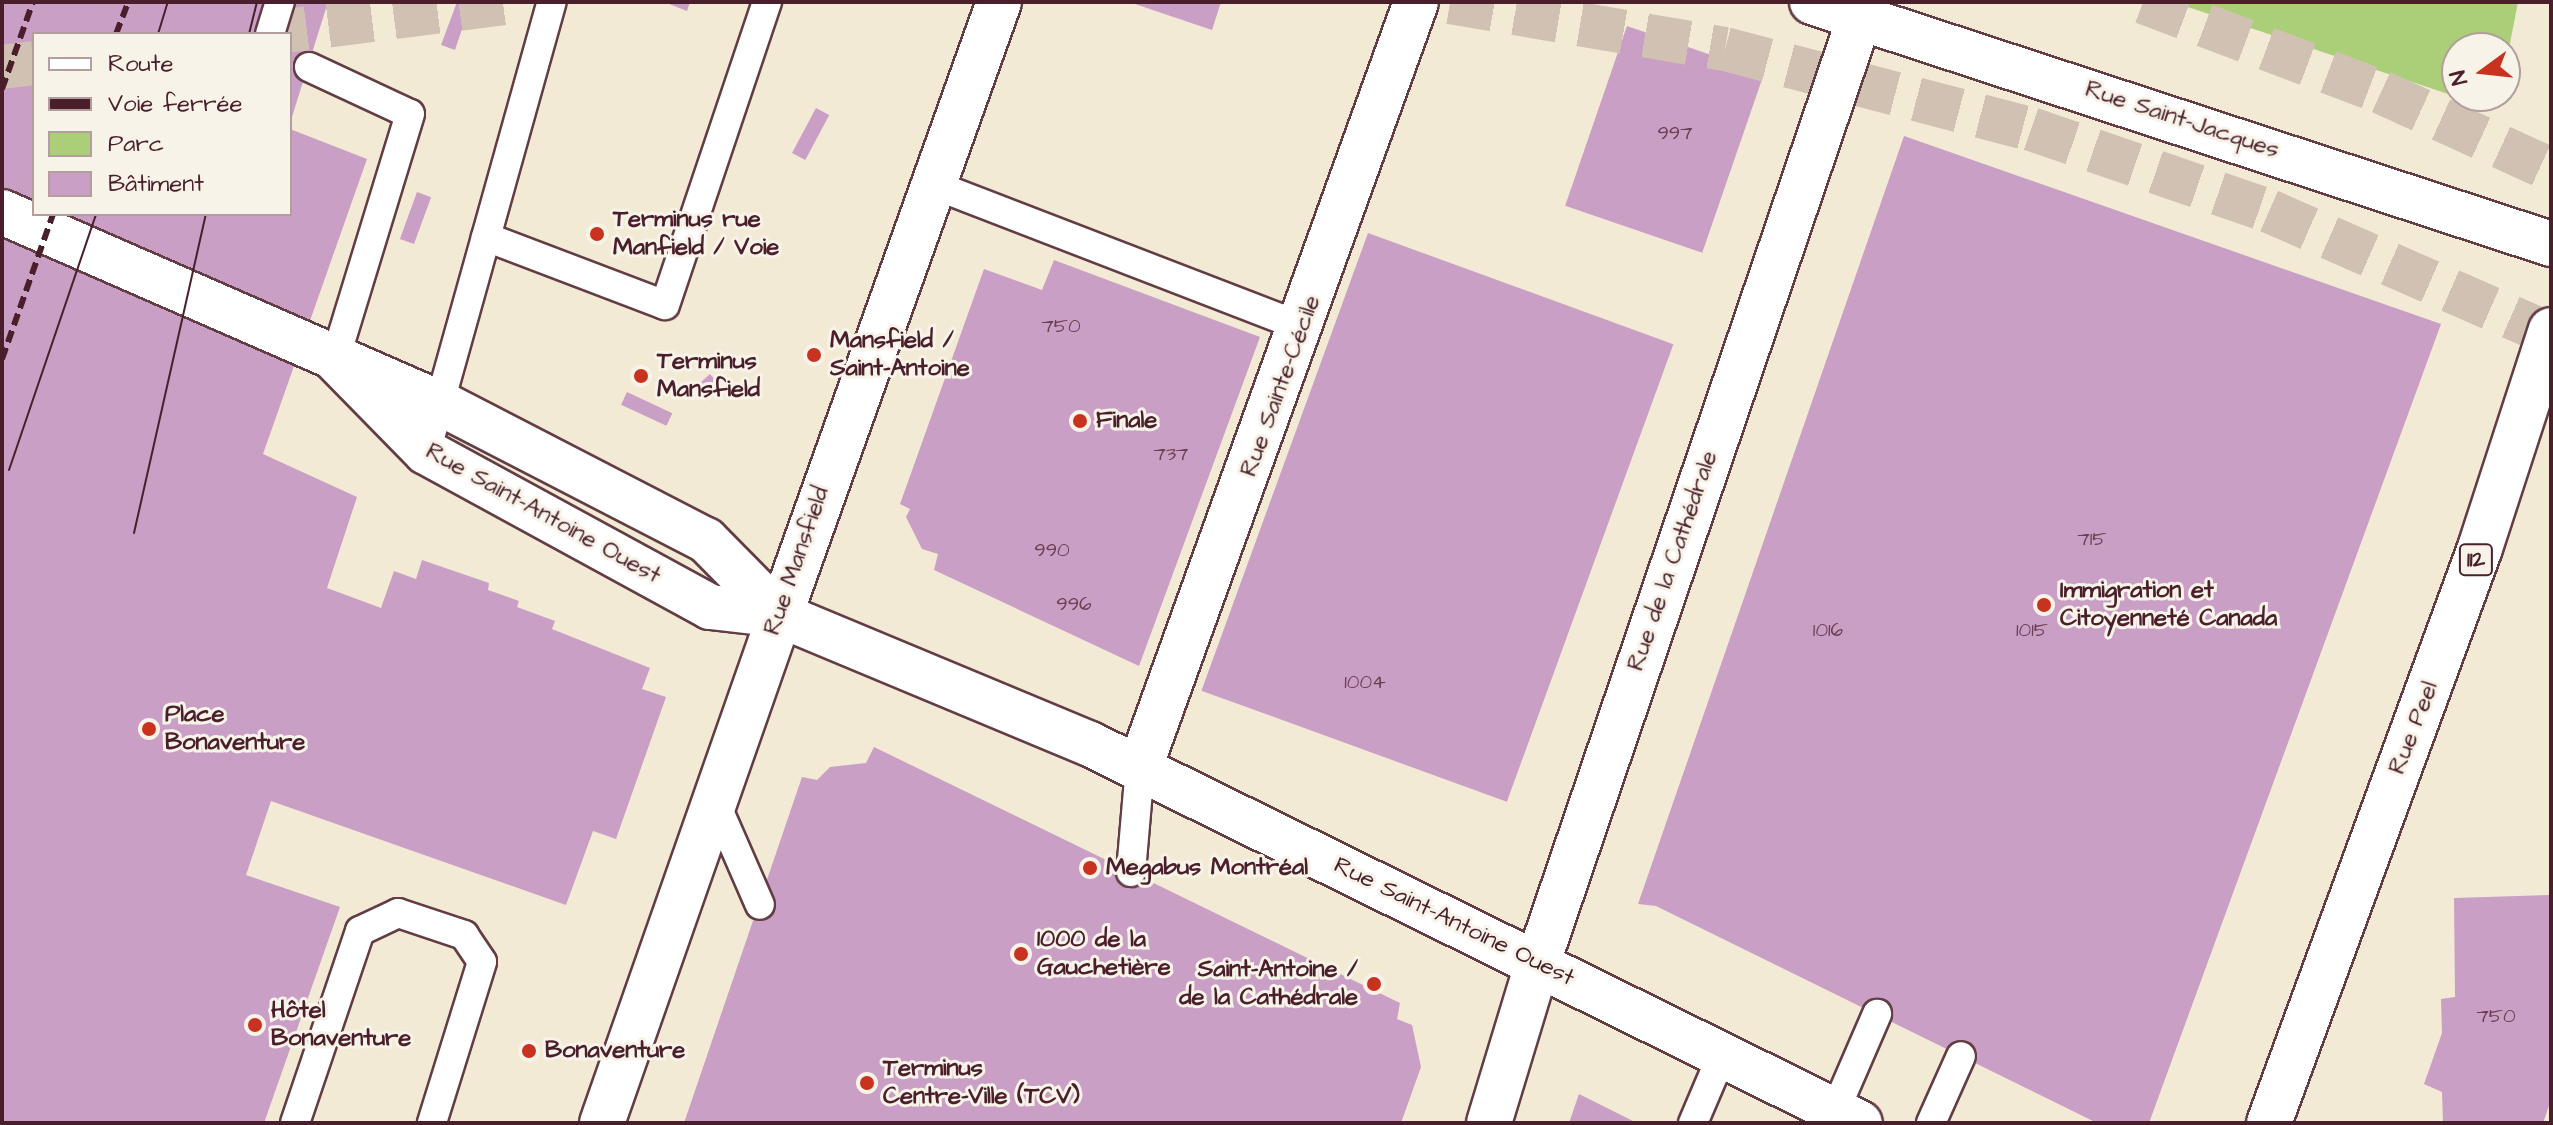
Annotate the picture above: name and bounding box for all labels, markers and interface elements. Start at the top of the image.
legend [32,32,292,216]
north arrow [2441,32,2521,112]
text: Route [108,47,173,81]
text: N [2443,67,2476,89]
street label: Rue Saint-Jacques [2082,75,2282,165]
text: Voie ferrée [108,87,242,121]
house number: 997 [1657,121,1693,145]
text: Parc [108,127,164,161]
text: Bâtiment [108,167,204,201]
place label: Terminus rue Manfield / Voie [613,206,779,262]
marker: Terminus rue Manfield / Voie [588,225,606,243]
street label: Rue Sainte-Cécile [1235,291,1327,481]
house number: 750 [1041,314,1081,338]
place label: Mansfield / Saint-Antoine [830,327,970,383]
marker: Mansfield / Saint-Antoine [805,346,823,364]
place label: Terminus Mansfield [657,348,760,404]
marker: Terminus Mansfield [632,367,650,385]
place label: Finale [1096,407,1157,435]
marker: Finale [1071,412,1089,430]
street label: Rue Saint-Antoine Ouest [421,437,665,591]
house number: 737 [1154,442,1188,466]
street label: Rue de la Cathédrale [1622,447,1724,675]
street label: Rue Mansfield [758,483,836,639]
house number: 715 [2077,527,2107,551]
house number: 990 [1034,538,1070,562]
road number: 112 [2458,542,2494,578]
place label: Immigration et Citoyenneté Canada [2060,577,2277,633]
house number: 996 [1056,592,1092,616]
marker: Immigration et Citoyenneté Canada [2035,596,2053,614]
house number: 1016 [1813,618,1843,642]
house number: 1015 [2016,618,2048,642]
house number: 1004 [1344,670,1386,694]
street label: Rue Peel [2383,678,2445,778]
place label: Place Bonaventure [165,701,305,757]
marker: Place Bonaventure [140,720,158,738]
street label: Rue Saint-Antoine Ouest [1329,851,1579,993]
place label: Megabus Montréal [1106,854,1308,882]
marker: Megabus Montréal [1081,859,1099,877]
place label: 1000 de la Gauchetière [1037,926,1171,982]
marker: 1000 de la Gauchetière [1012,945,1030,963]
place label: Saint-Antoine / de la Cathédrale [1179,956,1358,1012]
marker: Saint-Antoine / de la Cathédrale [1365,975,1383,993]
place label: Hôtel Bonaventure [271,997,411,1053]
house number: 750 [2476,1004,2516,1028]
marker: Hôtel Bonaventure [246,1016,264,1034]
place label: Bonaventure [545,1037,685,1065]
marker: Bonaventure [520,1042,538,1060]
place label: Terminus Centre-Ville (TCV) [883,1055,1080,1111]
marker: Terminus Centre-Ville (TCV) [858,1074,876,1092]

